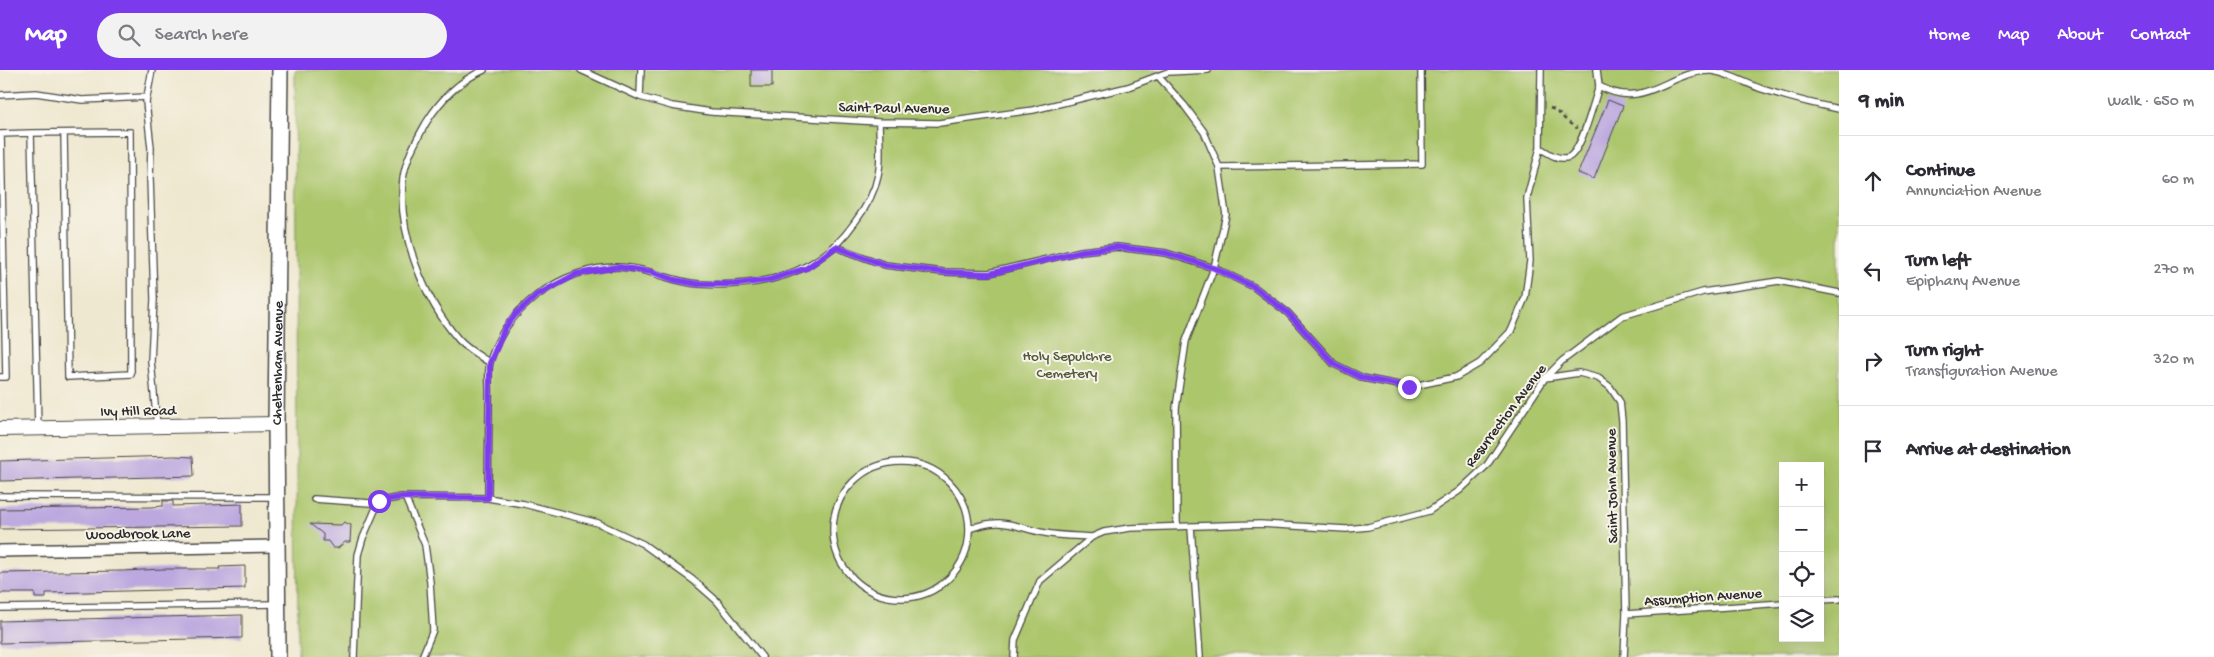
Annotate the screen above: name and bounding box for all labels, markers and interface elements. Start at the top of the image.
search box [97,13,447,58]
text: Map [25,21,67,50]
icon: search [115,21,143,49]
text: Search here [155,24,248,47]
text: Home [1928,25,1970,46]
text: Map [1998,25,2029,46]
text: About [2057,25,2103,46]
text: Contact [2131,25,2189,46]
text: 9 min [1859,90,1904,115]
text: Walk · 650 m [2108,93,2194,112]
street label: Saint Paul Avenue [838,99,950,119]
text: Continue [1906,160,1975,183]
icon: ahead [1859,167,1887,195]
text: 60 m [2162,171,2194,190]
text: Annunciation Avenue [1906,183,2041,202]
text: Turn left [1906,250,1970,273]
icon: left [1859,257,1887,285]
text: 270 m [2154,261,2194,280]
text: Epiphany Avenue [1906,273,2020,292]
street label: Cheltenham Avenue [269,301,288,425]
text: Turn right [1906,340,1982,363]
icon: right [1859,347,1887,375]
park label: Holy Sepulchre Cemetery [1022,348,1112,383]
text: 320 m [2154,351,2194,370]
street label: Resurrection Avenue [1462,361,1551,471]
text: Transfiguration Avenue [1906,363,2058,382]
route end [1398,376,1421,399]
street label: Ivy Hill Road [100,402,177,422]
street label: Saint John Avenue [1603,428,1623,544]
icon: arrive [1859,437,1887,465]
text: Arrive at destination [1906,439,2070,462]
map controls [1779,462,1824,642]
button: + [1779,462,1824,507]
route start [368,490,391,513]
button: − [1779,507,1824,552]
street label: Woodbrook Lane [85,525,191,545]
button: locate [1779,552,1824,597]
street label: Assumption Avenue [1644,585,1763,611]
button: layers [1779,597,1824,642]

